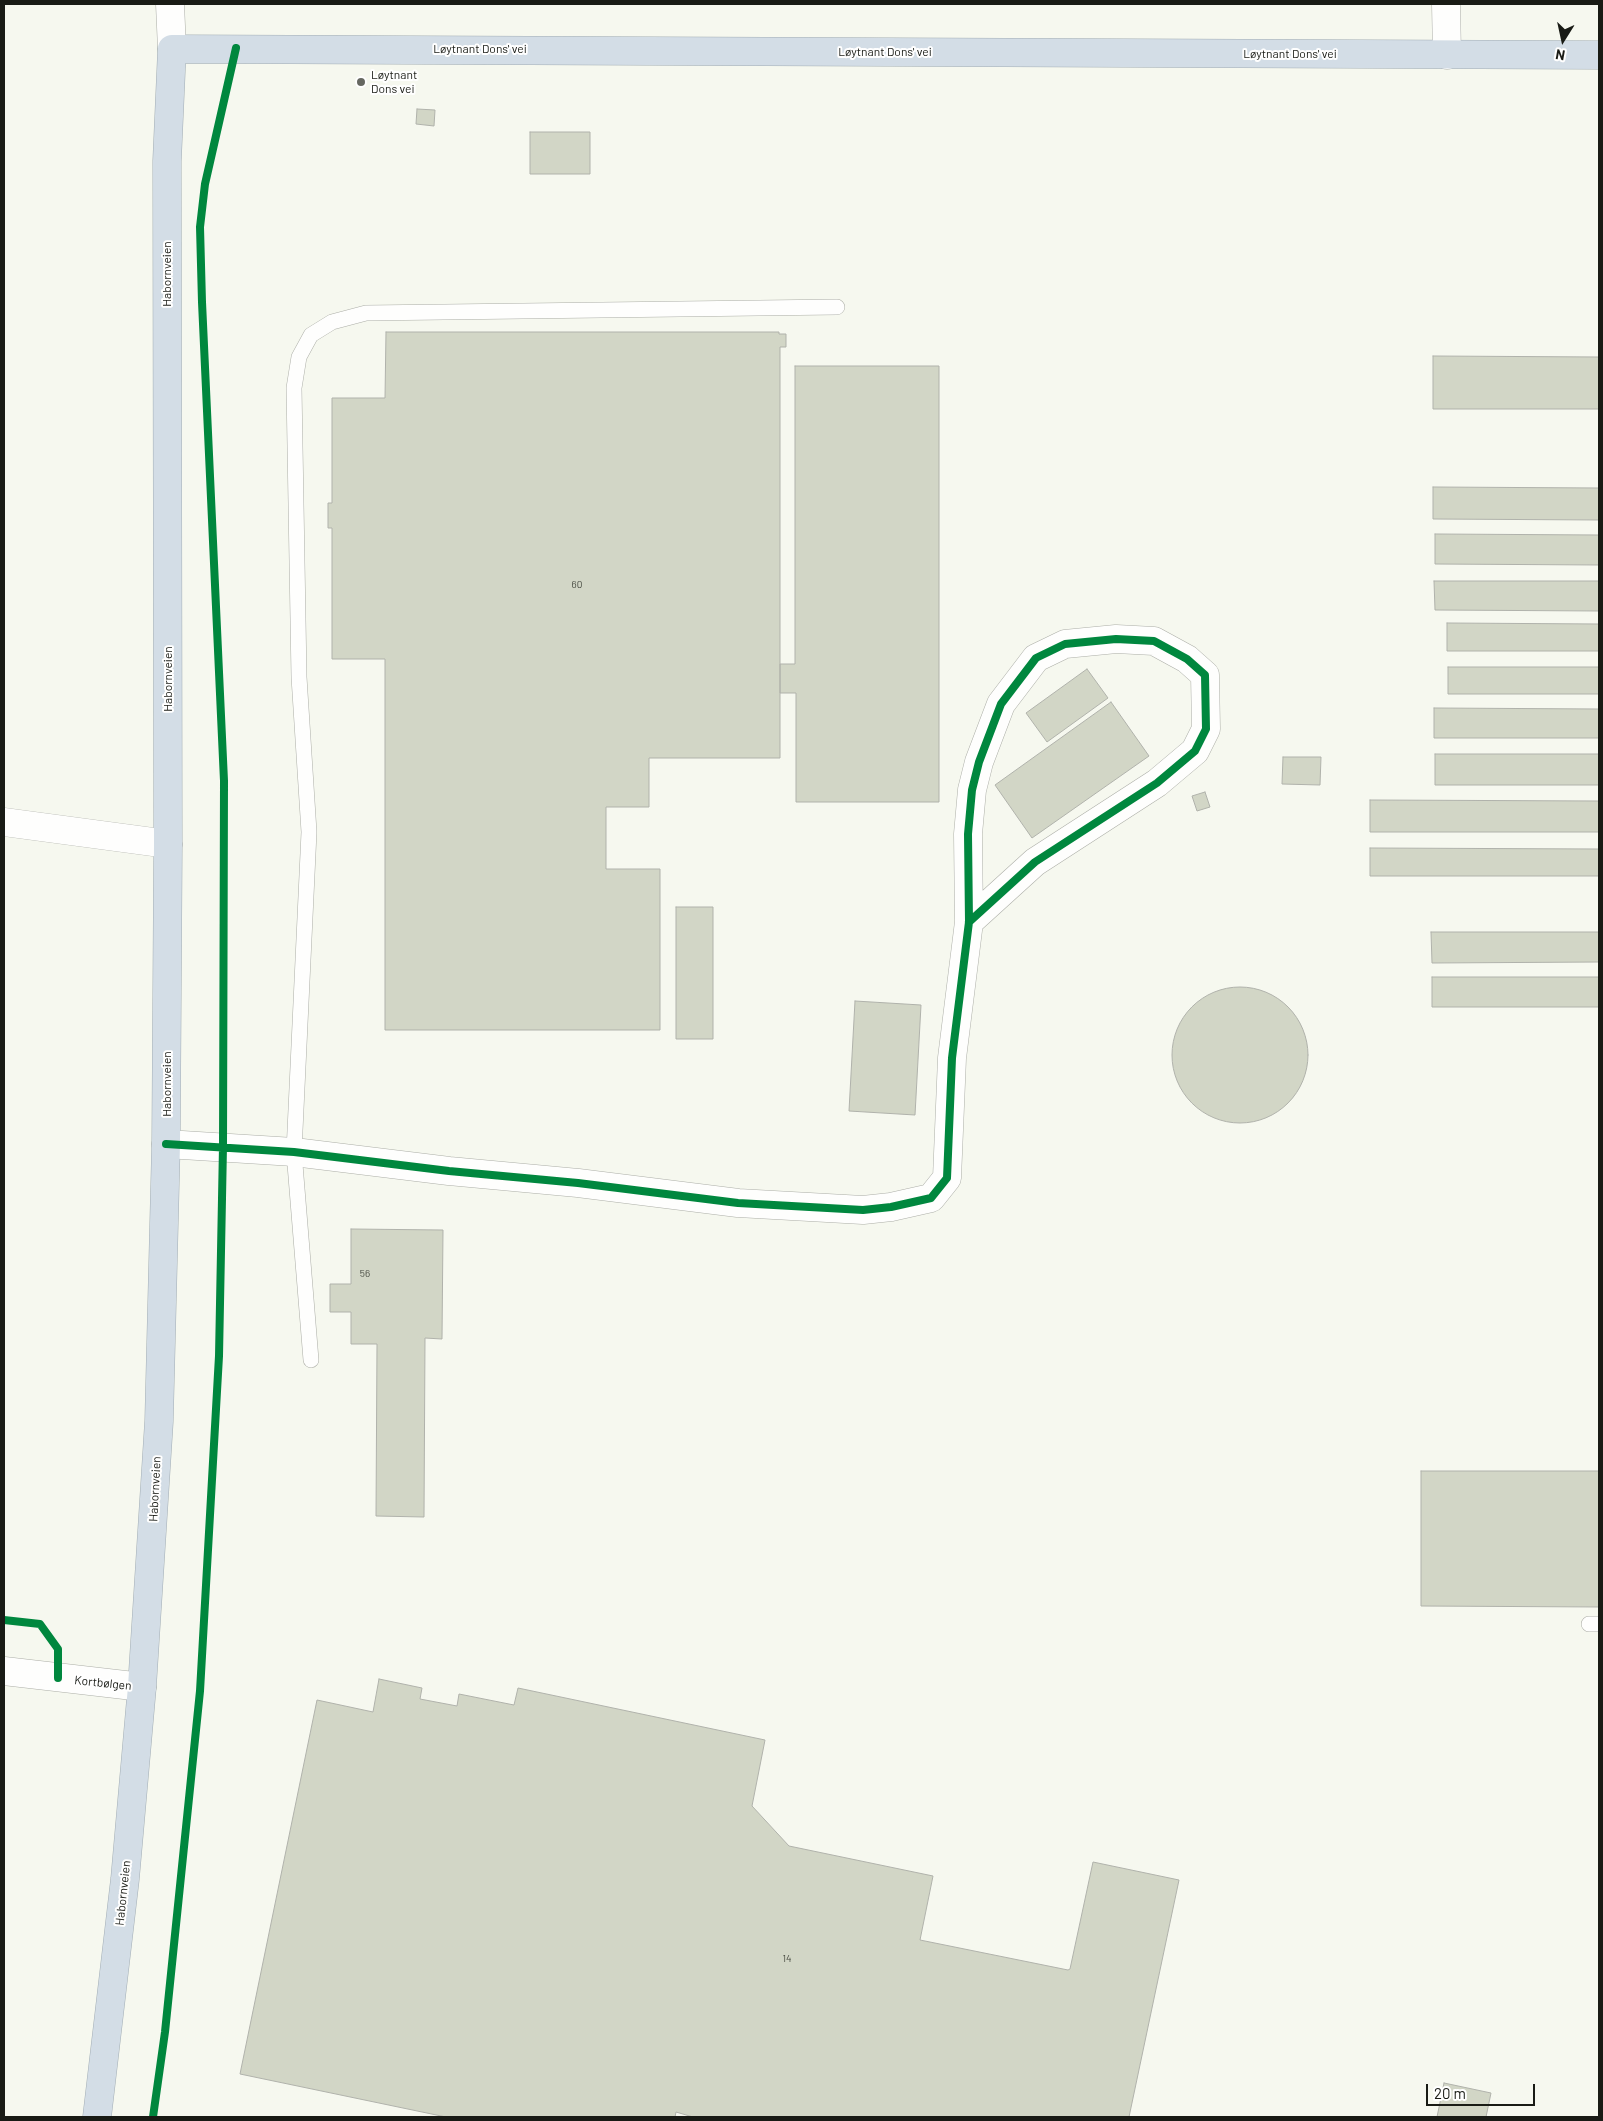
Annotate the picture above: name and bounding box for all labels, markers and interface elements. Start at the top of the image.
north arrow [1538,15,1588,65]
street label: Løytnant Dons' vei [433,42,527,56]
street label: Løytnant Dons' vei [838,45,932,59]
text: N [1554,46,1566,64]
street label: Løytnant Dons' vei [1243,47,1337,61]
place label: Løytnant Dons vei [371,68,417,96]
marker: Løytnant Dons vei [355,76,367,88]
street label: Habornveien [160,241,174,307]
house number: 60 [572,579,582,591]
street label: Habornveien [161,646,175,712]
street label: Habornveien [160,1051,174,1117]
house number: 56 [360,1268,370,1280]
street label: Habornveien [146,1456,164,1522]
street label: Kortbølgen [74,1673,132,1693]
street label: Habornveien [112,1860,134,1926]
house number: 14 [782,1953,792,1965]
scale bar [1428,2074,1537,2106]
text: 20 m [1434,2084,1466,2102]

